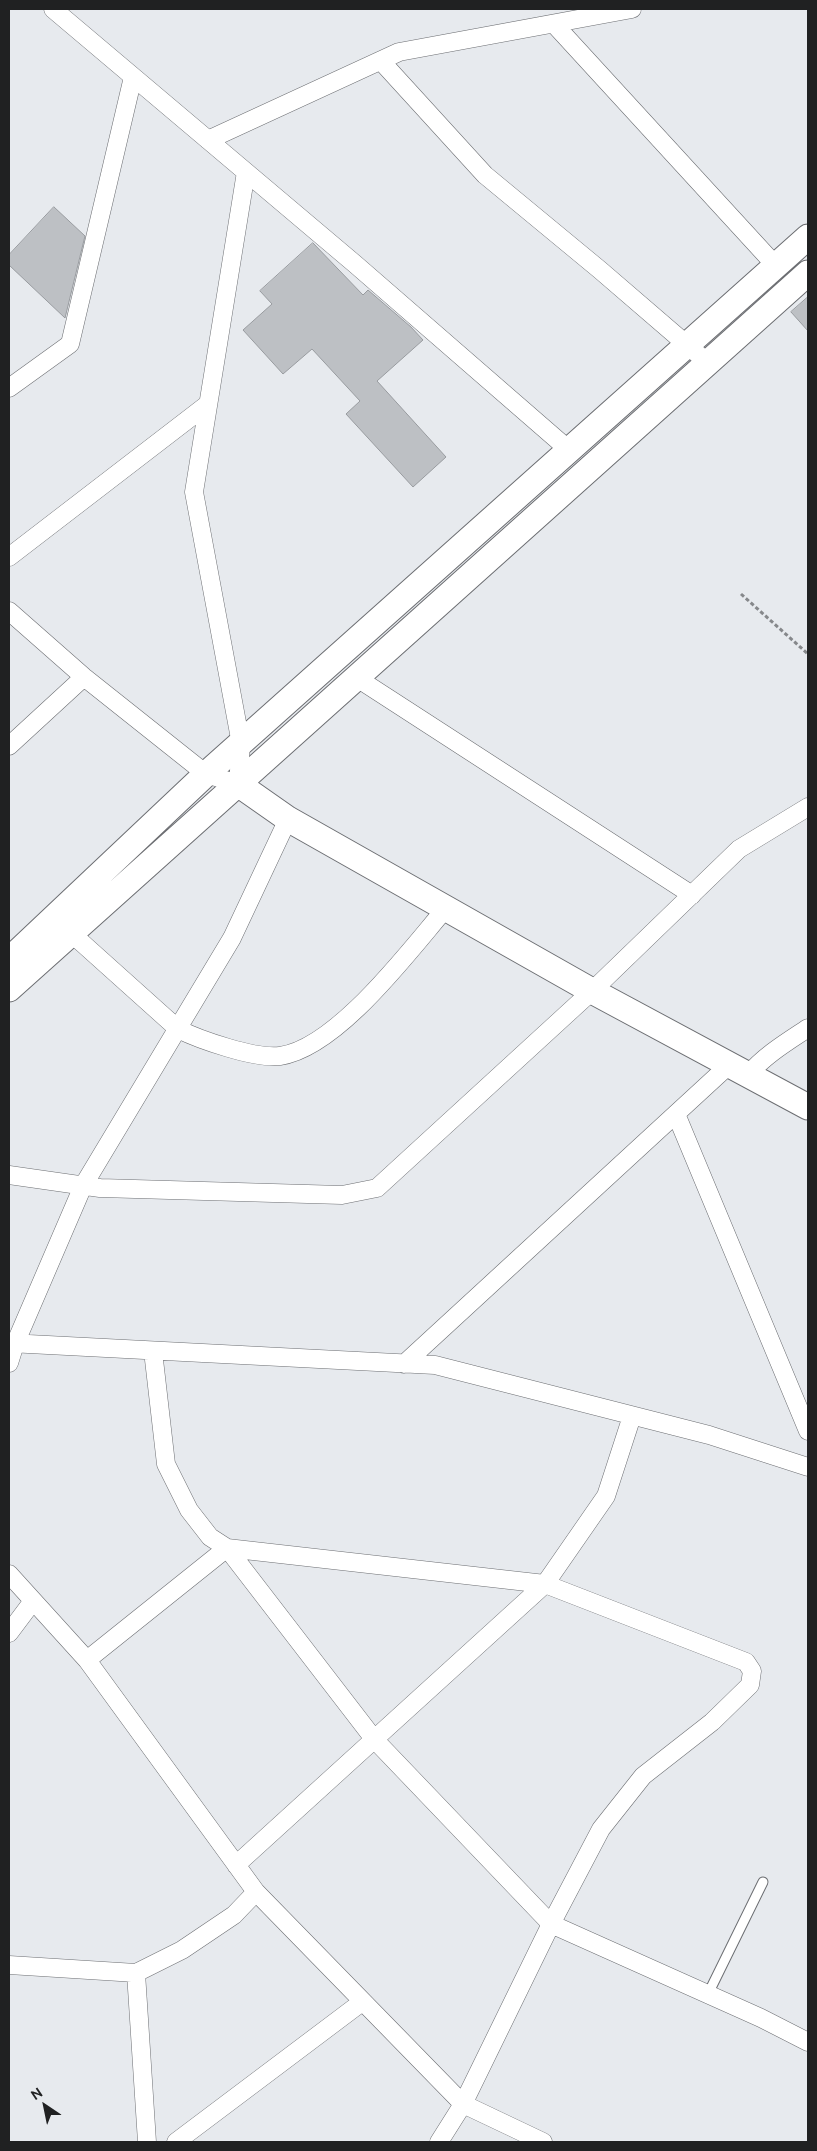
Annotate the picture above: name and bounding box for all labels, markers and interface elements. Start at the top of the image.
north arrow [20,2081,70,2131]
text: N [28,2084,45,2103]

